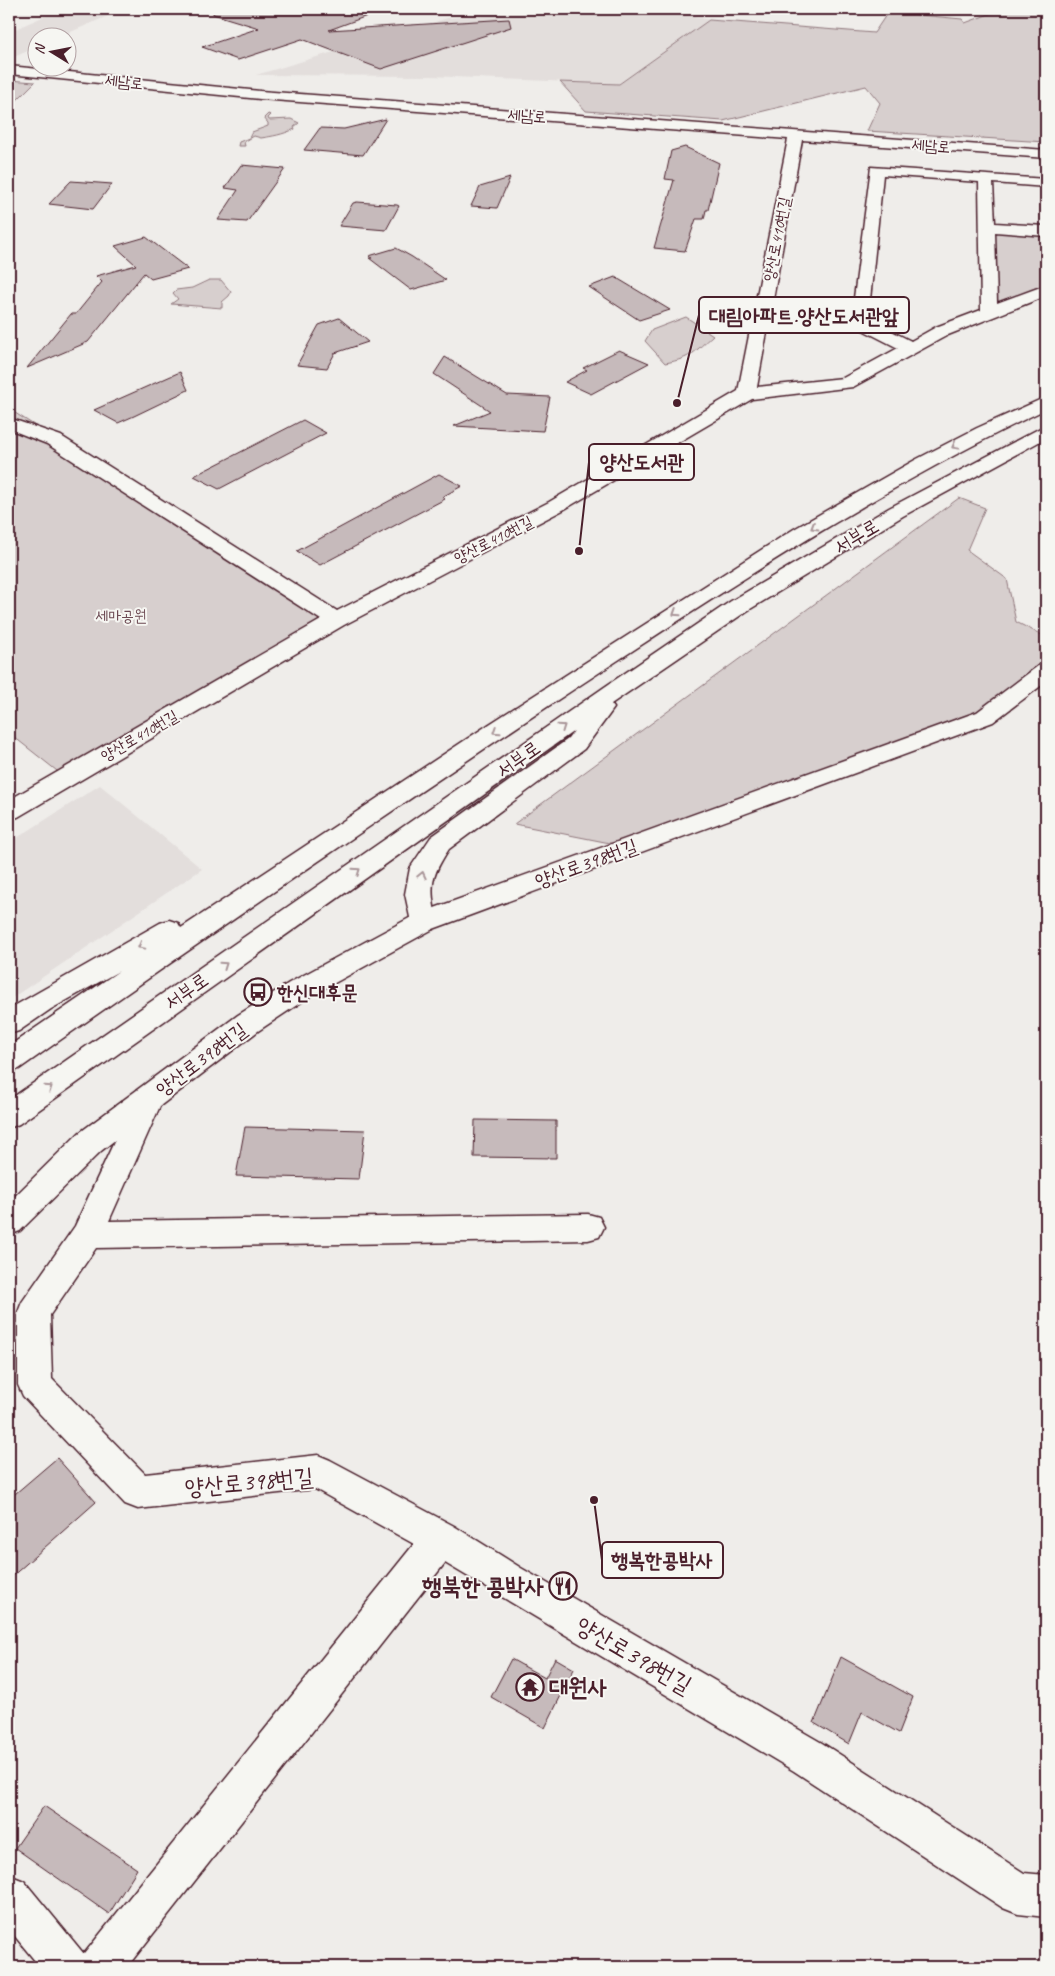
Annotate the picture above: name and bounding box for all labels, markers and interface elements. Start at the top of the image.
north arrow [28,28,78,78]
text: N [31,42,49,56]
street label: 세남로 [104,70,144,94]
street label: 세남로 [507,105,547,127]
street label: 세남로 [911,135,951,157]
street label: 양산로410번길 [759,195,795,283]
callout: 대림아파트.양산도서관앞 [699,297,909,333]
text: 대림아파트.양산도서관앞 [709,303,899,329]
one-way arrow [951,439,960,449]
callout: 양산도서관 [589,444,694,480]
text: 양산도서관 [600,449,684,475]
street label: 양산로410번길 [451,511,536,568]
street label: 서부로 [829,513,883,560]
one-way arrow [811,521,820,530]
park label: 세마공원 [95,606,147,626]
one-way arrow [673,607,682,616]
street label: 양산로410번길 [97,706,182,766]
one-way arrow [493,724,502,734]
one-way arrow [556,724,566,733]
street label: 서부로 [491,735,545,783]
street label: 양산로398번길 [531,833,641,894]
one-way arrow [352,868,361,877]
one-way arrow [416,870,427,879]
one-way arrow [137,940,146,950]
one-way arrow [219,961,228,971]
street label: 서부로 [159,967,213,1015]
bus stop icon: 한신대후문 [243,977,273,1007]
place label: 한신대후문 [276,980,357,1005]
street label: 양산로398번길 [151,1017,252,1102]
one-way arrow [43,1085,52,1094]
street label: 양산로398번길 [183,1461,315,1503]
callout: 행복한콩박사 [602,1542,723,1578]
text: 행복한콩박사 [610,1547,713,1573]
place label: 행북한 콩박사 [421,1571,544,1601]
restaurant icon: 행북한 콩박사 [548,1571,578,1601]
street label: 양산로398번길 [571,1610,697,1700]
temple icon: 대원사 [515,1672,545,1702]
place label: 대원사 [549,1672,607,1702]

